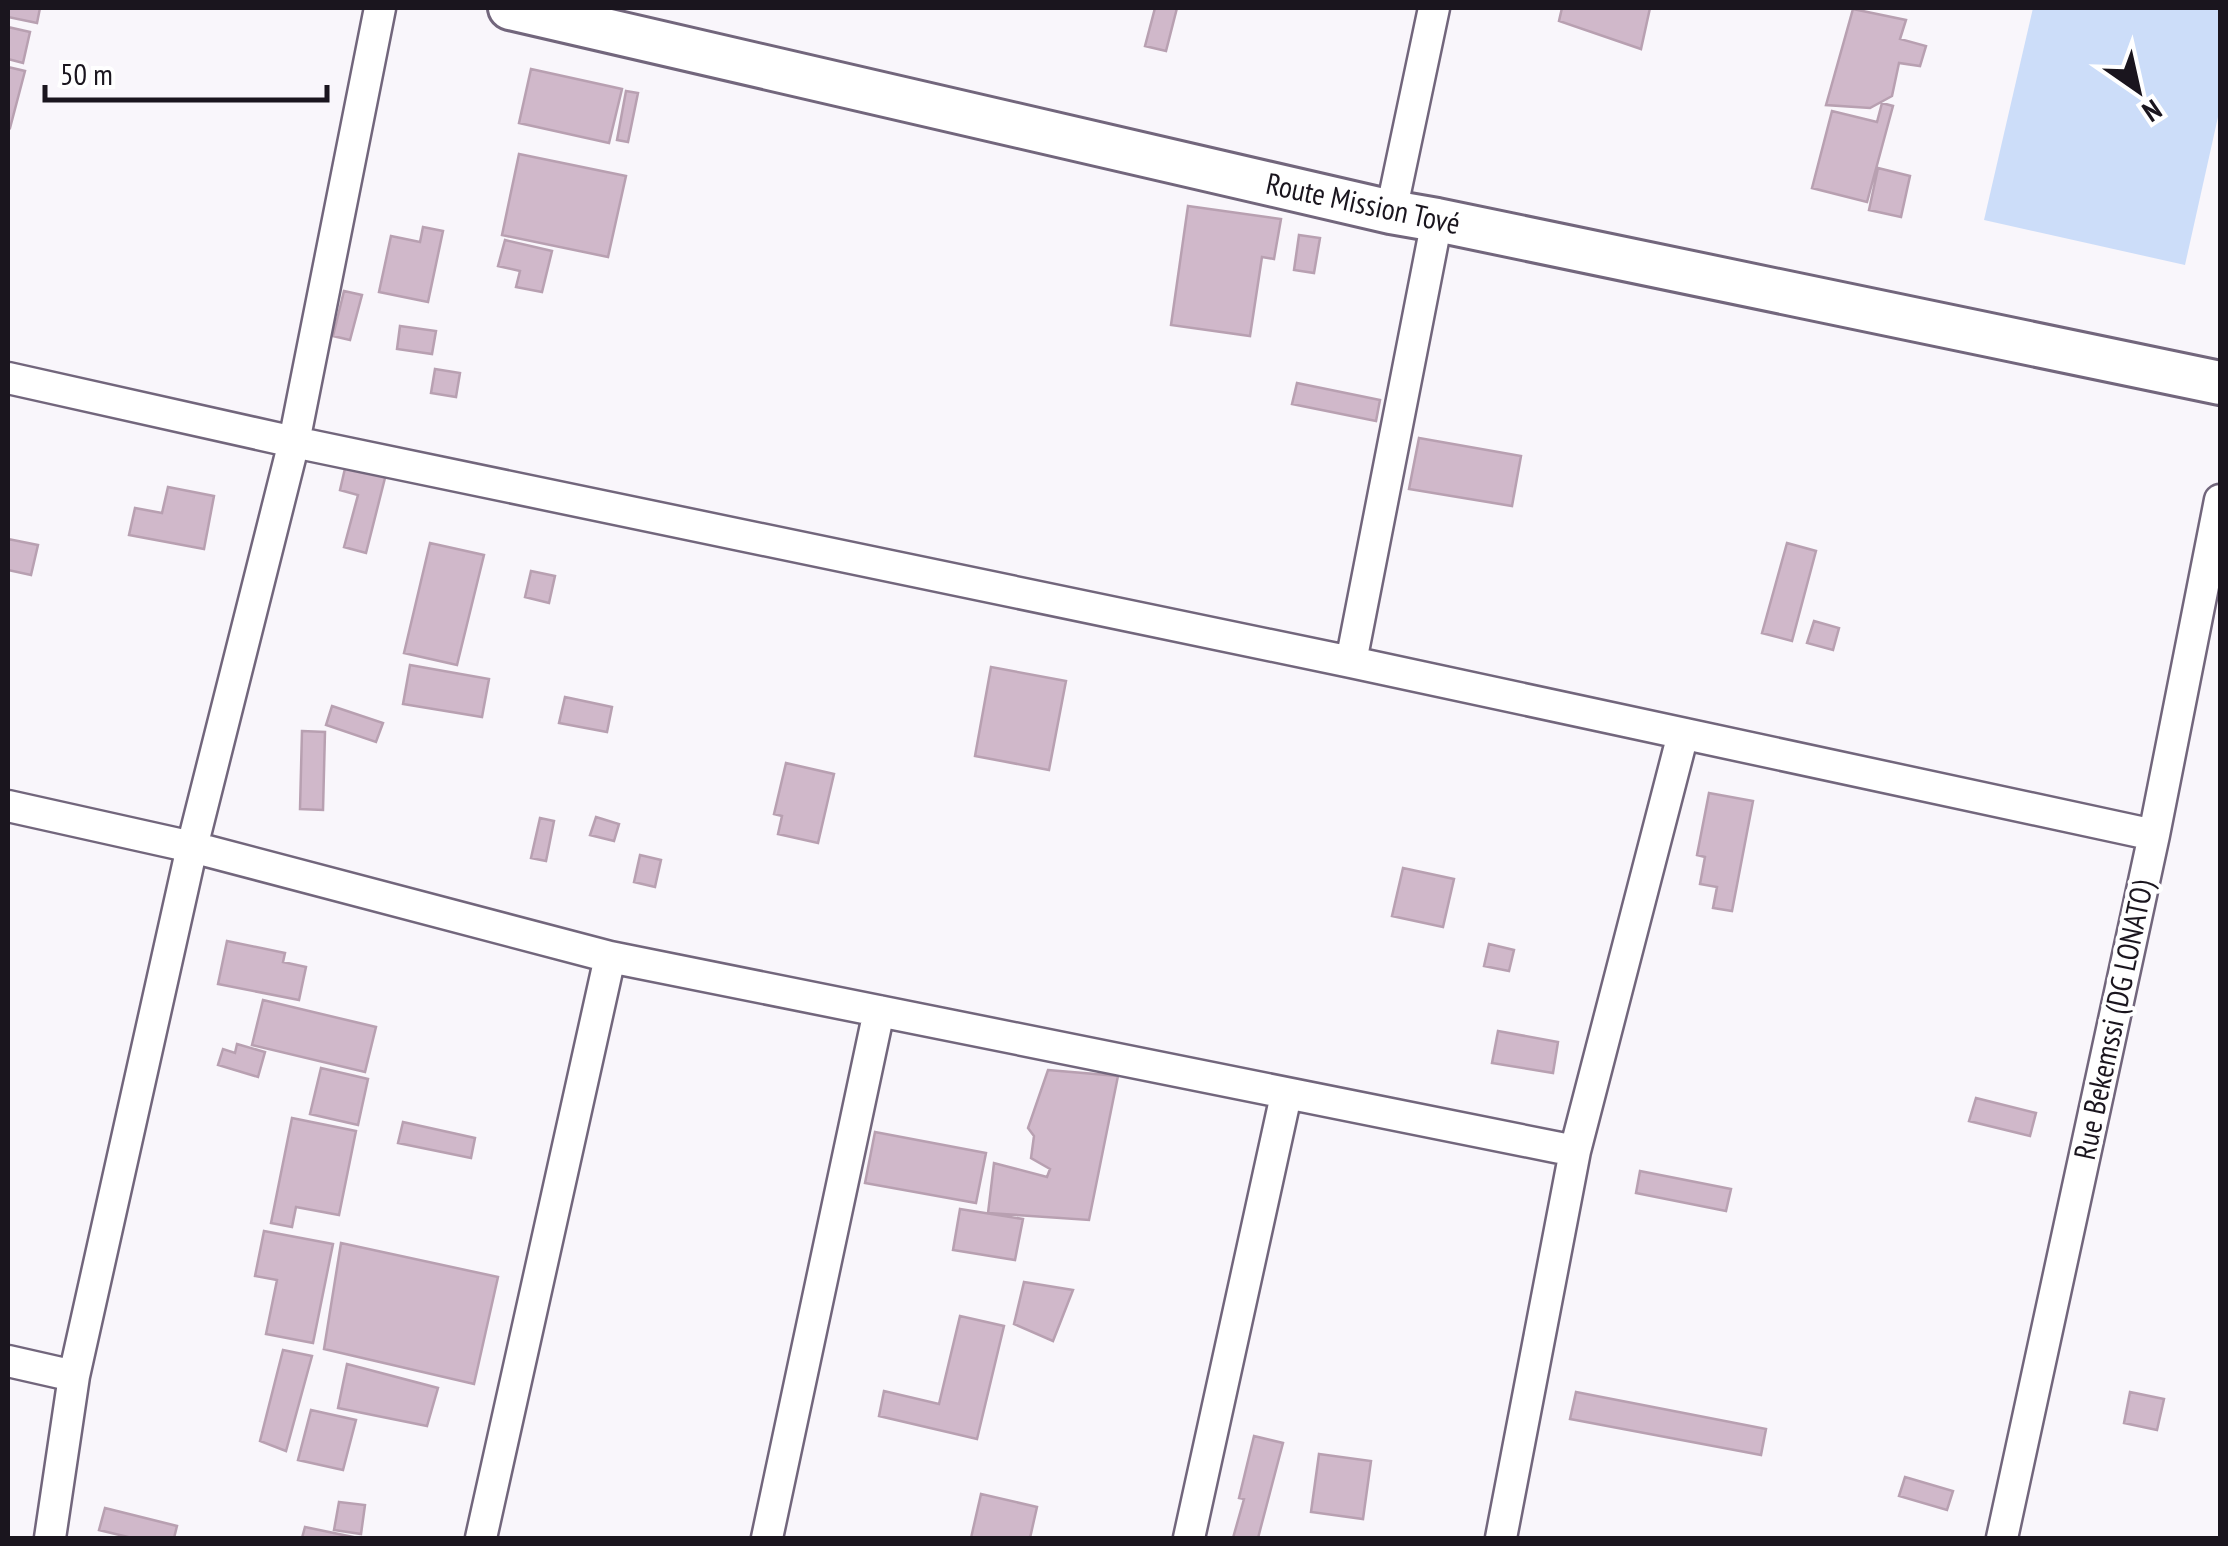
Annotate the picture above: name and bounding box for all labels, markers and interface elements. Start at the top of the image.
scale bar [45,40,328,102]
north arrow [2088,40,2188,140]
text: 50 m [60,54,113,93]
text: N [2136,92,2169,131]
street label: Route Mission Tové [1263,163,1464,242]
street label: Rue Bekemssi (DG LONATO) [2064,876,2161,1163]

